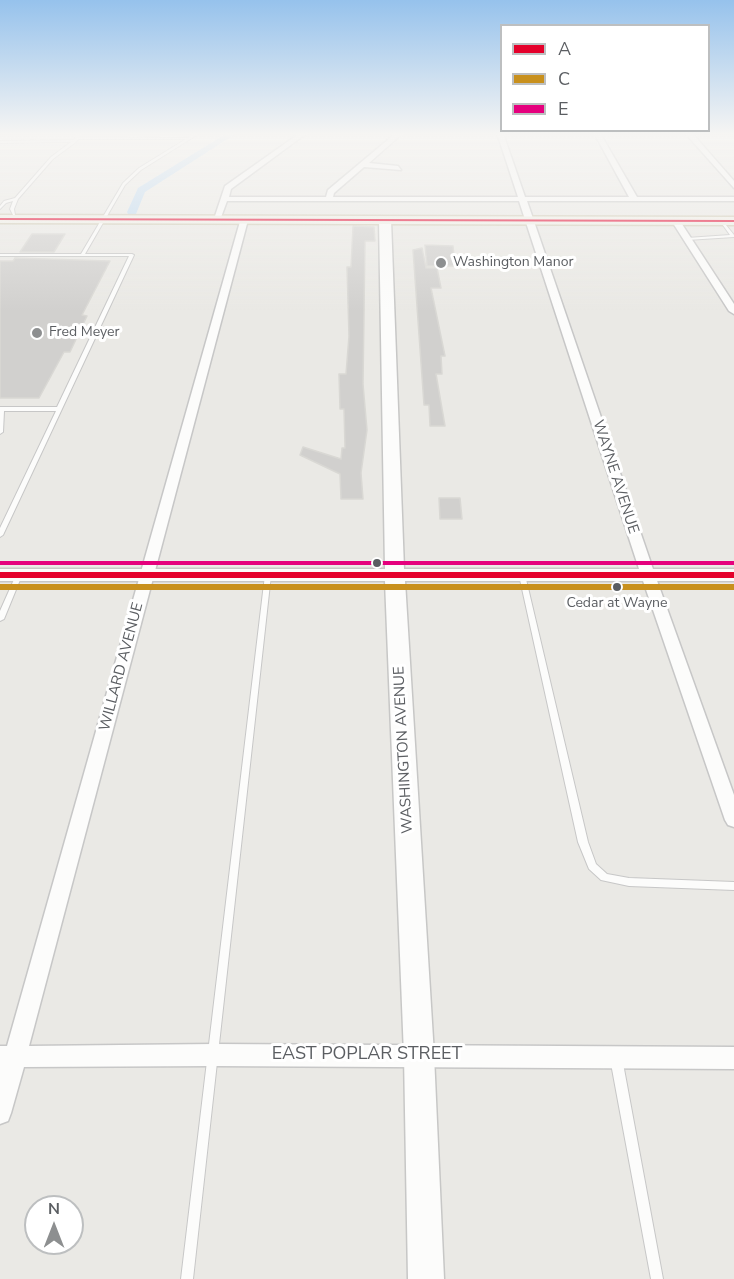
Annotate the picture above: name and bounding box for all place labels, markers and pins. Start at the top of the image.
place label: Washington Manor [453,255,573,271]
marker: Washington Manor [434,256,448,270]
place label: Fred Meyer [49,325,120,341]
marker: Fred Meyer [30,326,44,340]
unlabelled marker [371,557,383,569]
marker: Cedar at Wayne [611,581,623,593]
place label: Cedar at Wayne [566,596,668,612]

